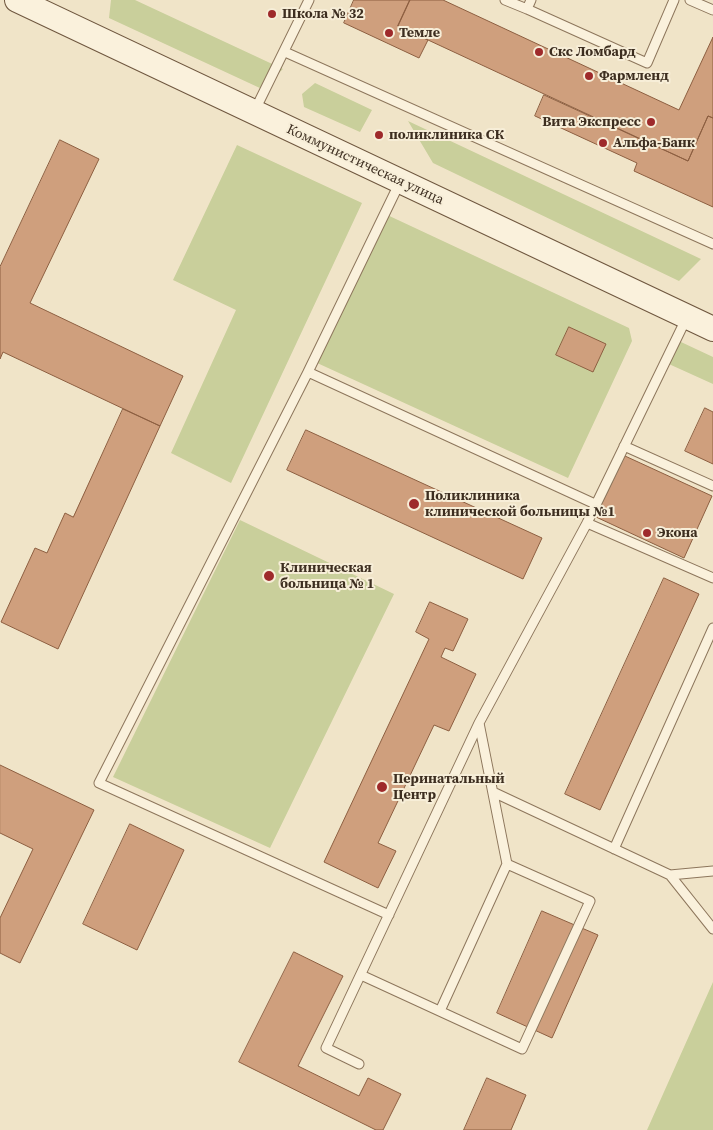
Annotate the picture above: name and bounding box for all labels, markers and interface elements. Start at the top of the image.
place label: Школа № 32 [282,6,364,22]
marker: Школа № 32 [266,8,278,20]
place label: Темле [399,25,440,41]
marker: Темле [383,27,395,39]
place label: Скс Ломбард [549,44,636,60]
marker: Скс Ломбард [533,46,545,58]
place label: Фармленд [599,68,669,84]
marker: Фармленд [583,70,595,82]
place label: Вита Экспресс [542,114,641,130]
marker: Вита Экспресс [645,116,657,128]
street label: Коммунистическая улица [284,121,446,209]
place label: поликлиника СК [389,127,504,143]
marker: поликлиника СК [373,129,385,141]
place label: Альфа-Банк [613,135,695,151]
marker: Альфа-Банк [597,137,609,149]
place label: Поликлиника клинической больницы №1 [425,488,615,520]
marker: Поликлиника клинической больницы №1 [407,497,421,511]
place label: Экона [657,525,698,541]
marker: Экона [641,527,653,539]
place label: Клиническая больница № 1 [280,560,374,592]
marker: Клиническая больница № 1 [262,569,276,583]
place label: Перинатальный Центр [393,771,505,804]
marker: Перинатальный Центр [375,780,389,794]

